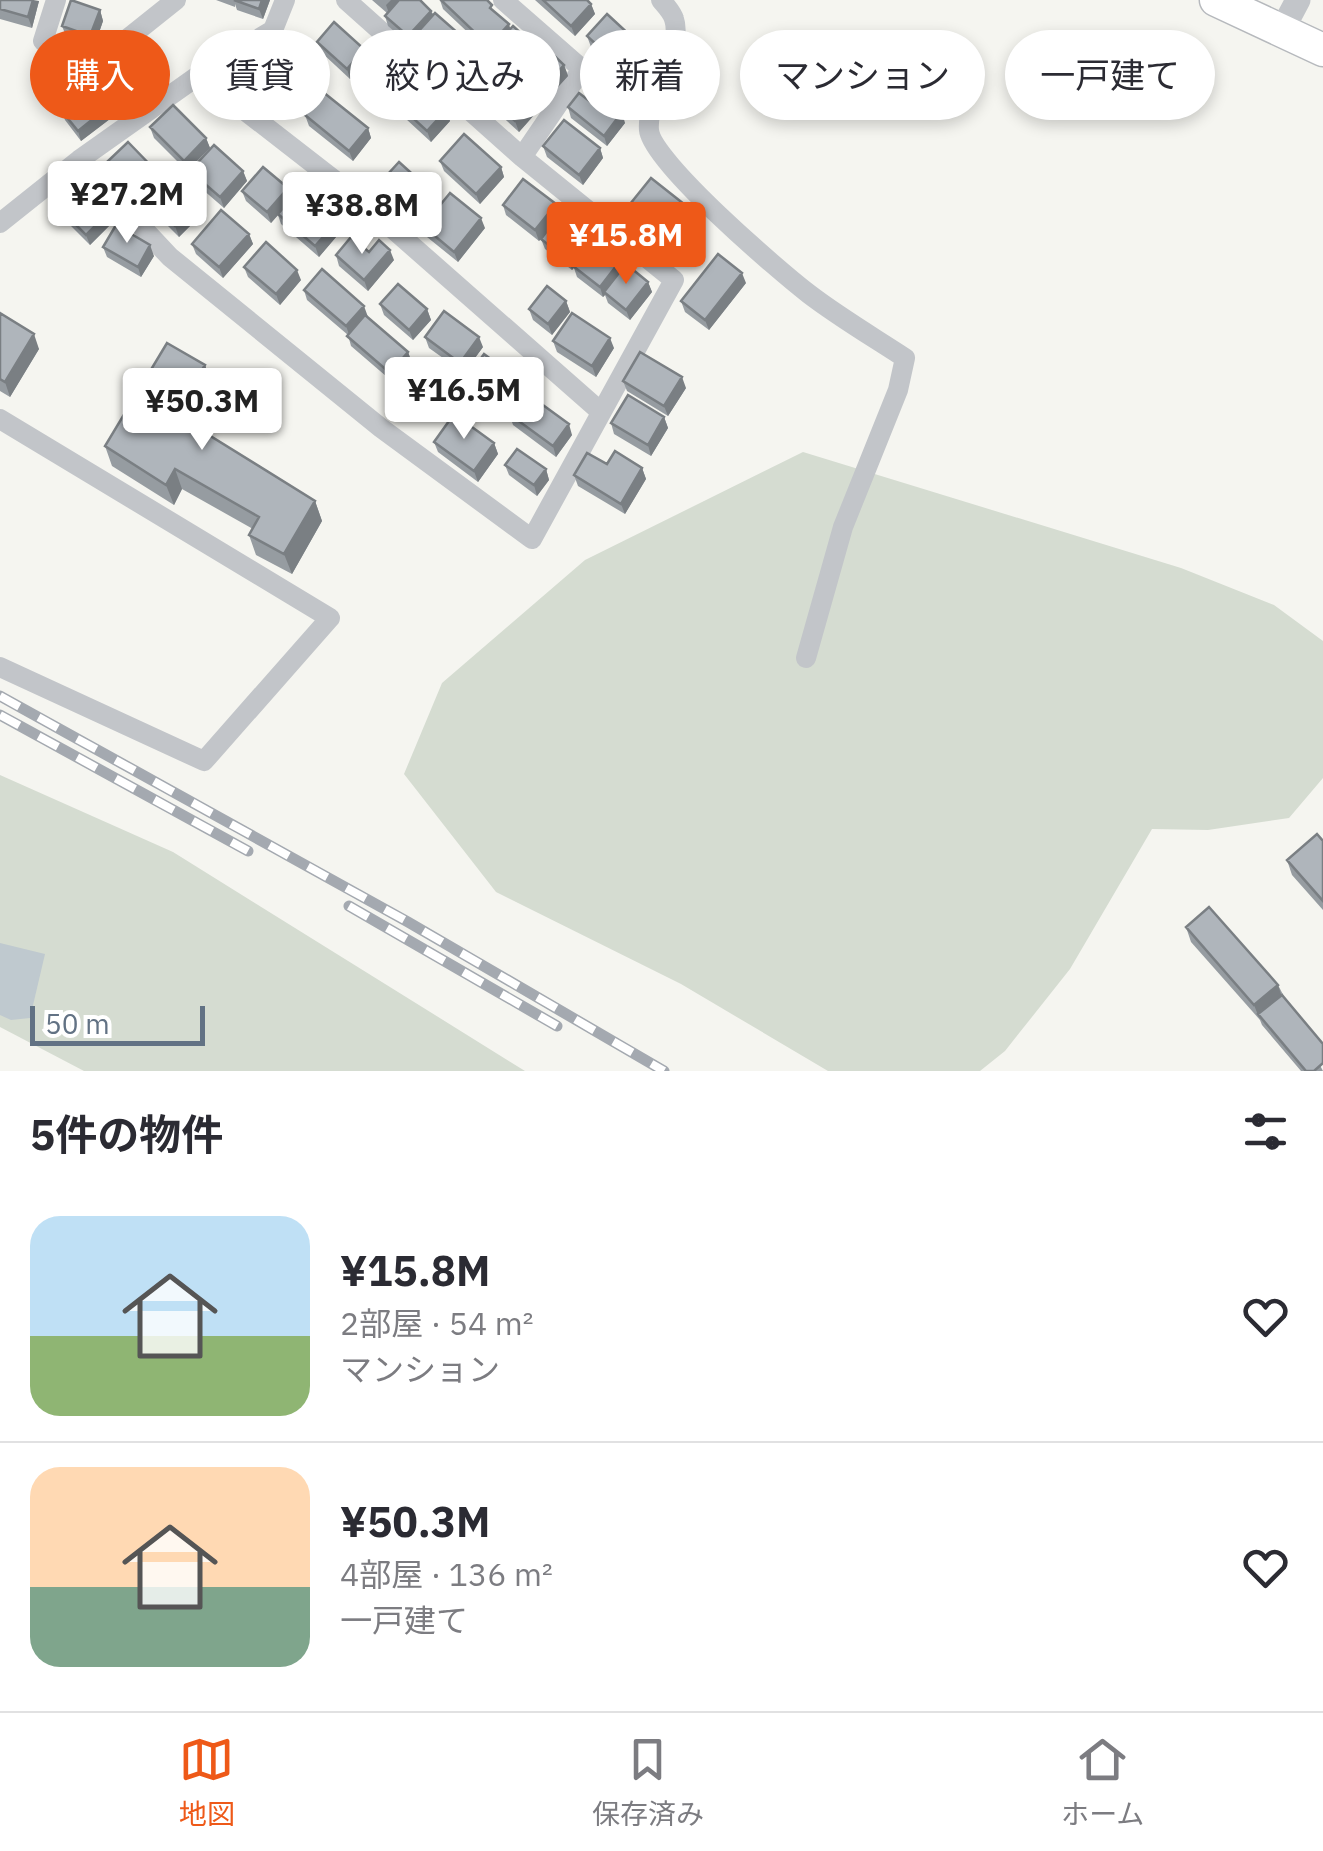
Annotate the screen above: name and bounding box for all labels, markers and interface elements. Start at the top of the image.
chip: 購入 [30,30,170,120]
chip: 賃貸 [190,30,330,120]
chip: 絞り込み [350,30,560,120]
chip: 新着 [580,30,720,120]
chip: マンション [740,30,985,120]
chip: 一戸建て [1005,30,1215,120]
pin: ¥27.2M [46,161,208,246]
text: ¥27.2M [70,172,184,214]
pin: ¥38.8M [281,172,443,257]
text: ¥38.8M [305,183,419,225]
pin: ¥15.8M [545,202,707,287]
text: ¥15.8M [569,213,683,255]
pin: ¥16.5M [383,357,545,442]
pin: ¥50.3M [121,368,283,453]
text: ¥16.5M [407,368,521,410]
text: ¥50.3M [145,379,259,421]
scale bar [30,1001,205,1046]
text: 50 m [45,1005,110,1042]
icon: filters [1238,1104,1293,1159]
text: 5件の物件 [30,1107,223,1162]
text: ¥15.8M [340,1243,490,1298]
icon: home [110,1256,230,1376]
icon: heart [1238,1289,1293,1344]
text: 2部屋 · 54 m² [340,1302,534,1344]
text: マンション [340,1348,500,1390]
text: ¥50.3M [340,1494,490,1549]
icon: home [110,1507,230,1627]
icon: heart [1238,1540,1293,1595]
text: 4部屋 · 136 m² [340,1553,553,1595]
text: 一戸建て [340,1599,468,1641]
tab: 地図 [179,1732,235,1832]
tab: 保存済み [592,1732,704,1832]
tab: ホーム [1061,1732,1144,1832]

